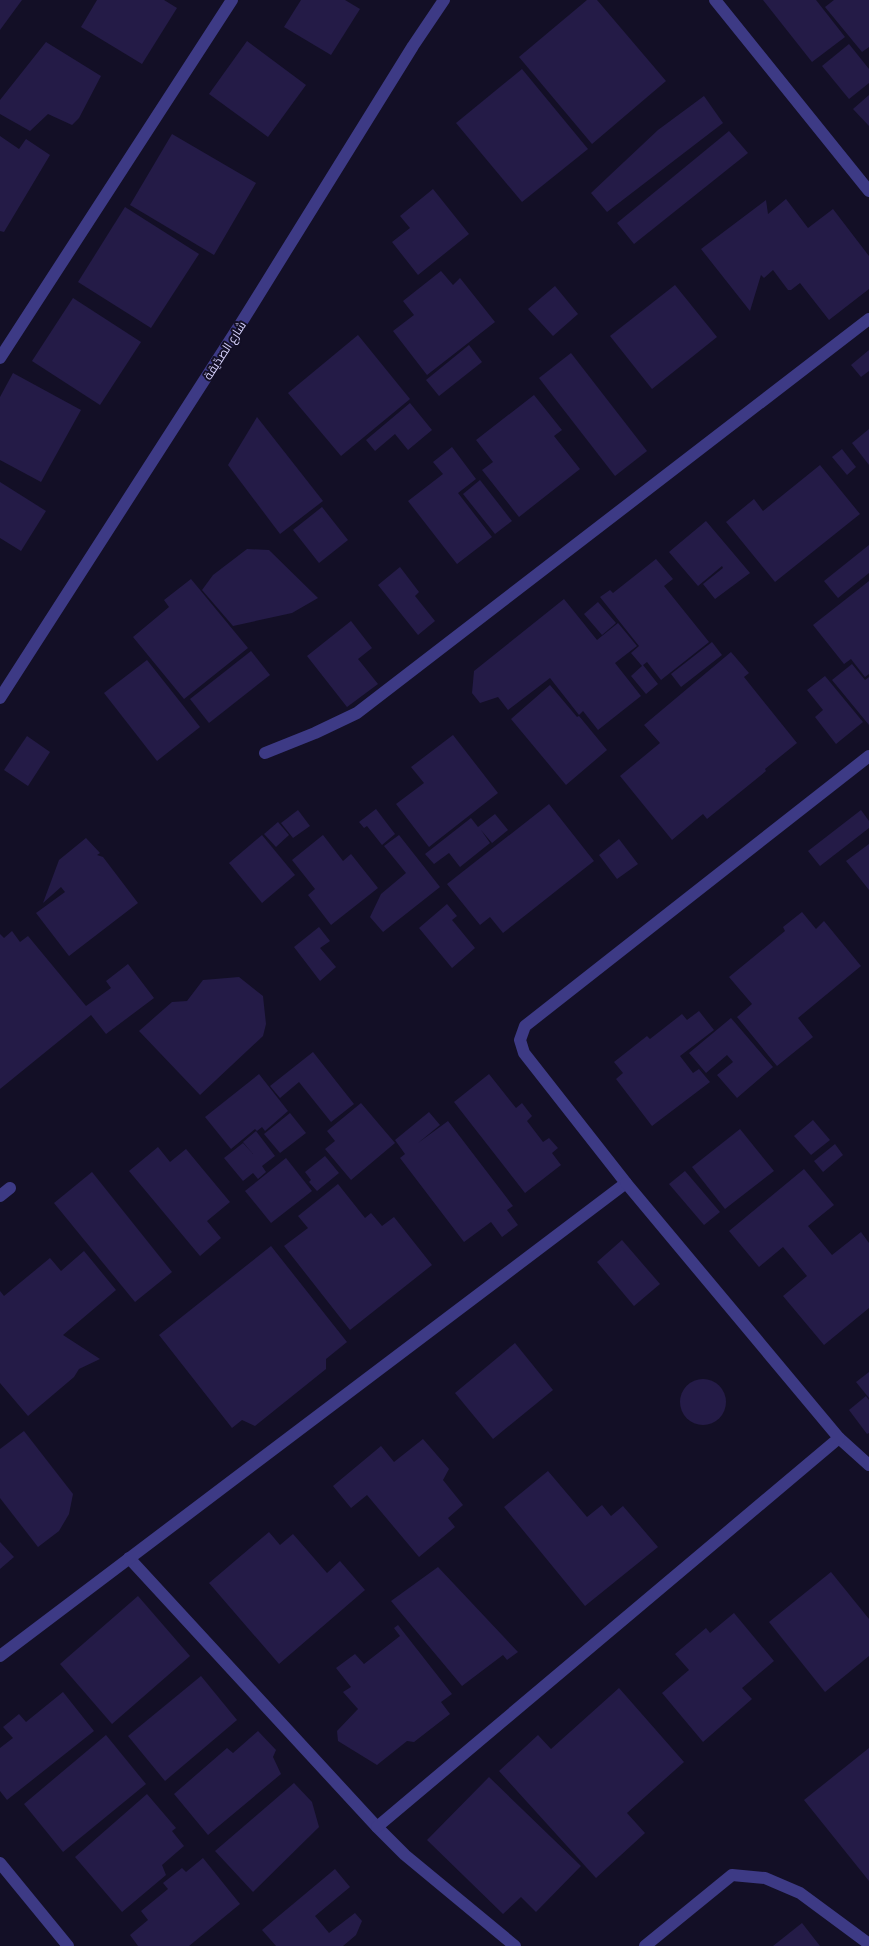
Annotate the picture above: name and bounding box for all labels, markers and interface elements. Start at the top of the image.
street label: شارع الصدّيقة [200,318,250,383]

